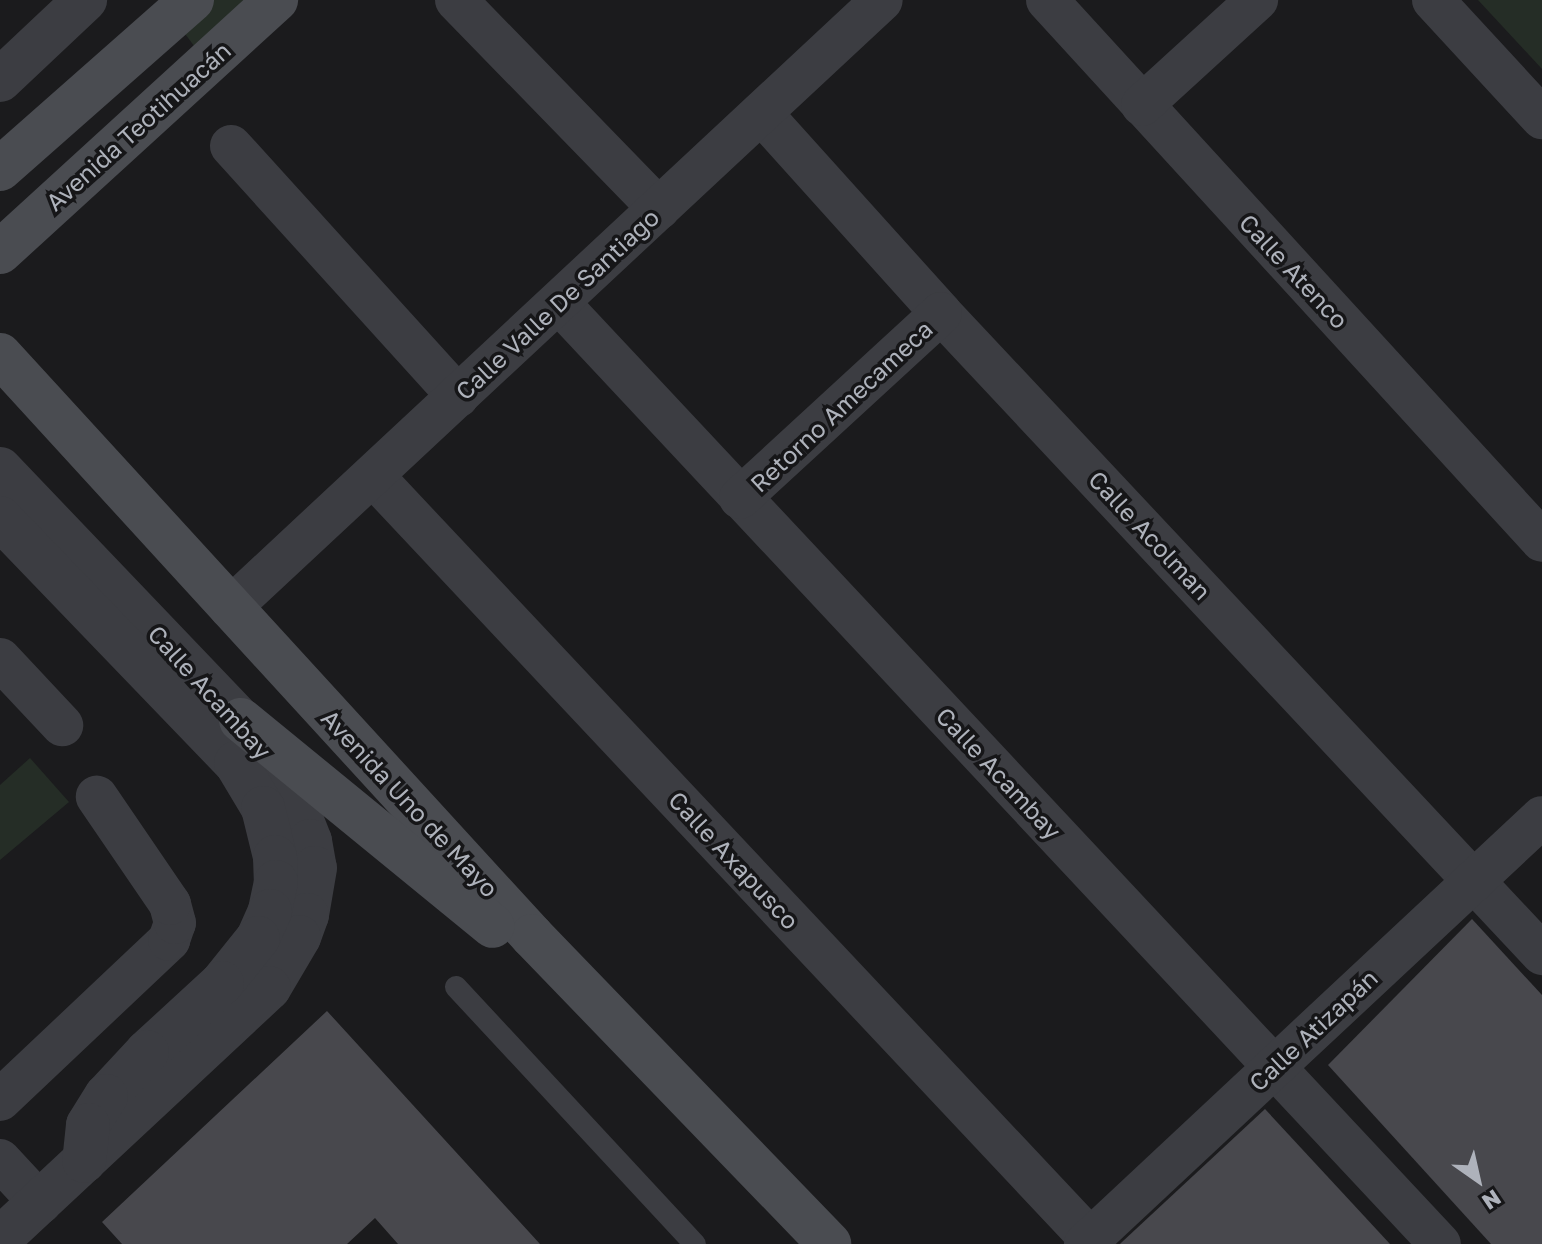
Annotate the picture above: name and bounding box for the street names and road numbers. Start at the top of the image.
street label: Avenida Teotihuacán [40,36,236,216]
street label: Calle Valle De Santiago [450,202,664,406]
street label: Calle Atenco [1234,208,1354,334]
street label: Retorno Amecameca [744,314,938,498]
street label: Calle Acolman [1083,465,1217,605]
street label: Calle Acambay [142,619,278,765]
street label: Calle Acambay [931,701,1067,845]
street label: Avenida Uno de Mayo [316,703,504,903]
street label: Calle Axapusco [663,785,805,935]
street label: Calle Atizapán [1243,963,1383,1097]

